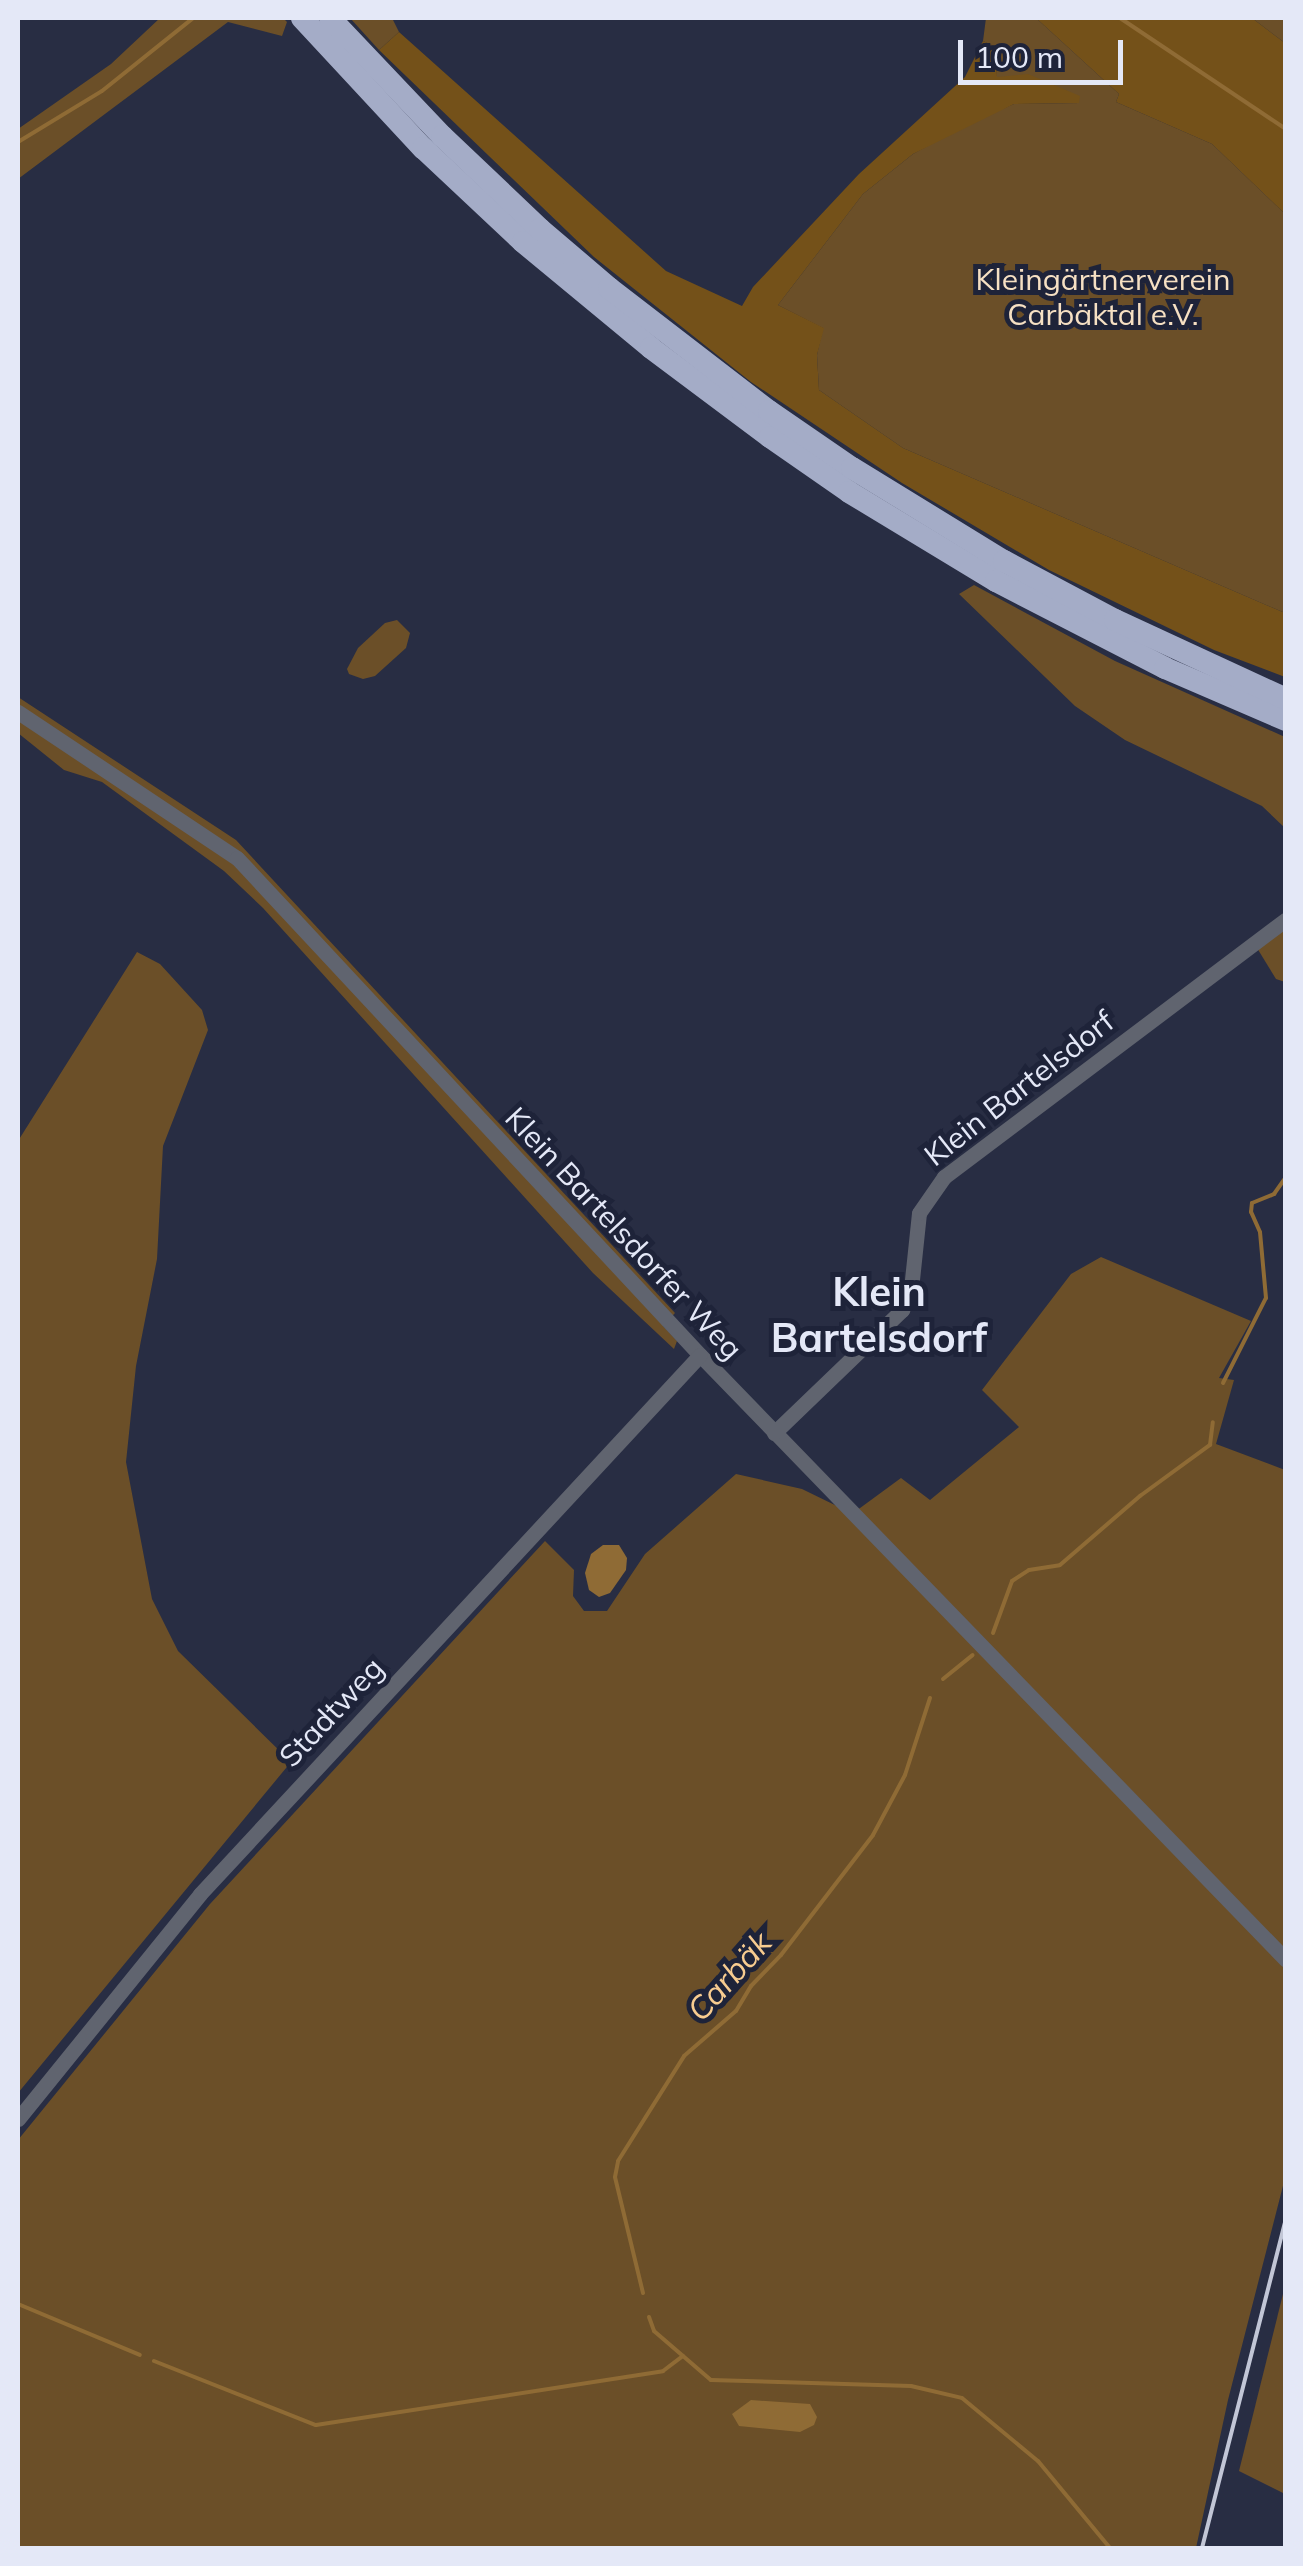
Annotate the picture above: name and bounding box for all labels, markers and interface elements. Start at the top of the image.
scale bar [963,20,1128,82]
text: 100 m [975,38,1063,76]
park label: Kleingärtnerverein Carbäktal e.V. [976,261,1230,332]
street label: Klein Bartelsdorf [917,1003,1121,1173]
street label: Klein Bartelsdorfer Weg [498,1100,750,1366]
district label: Klein Bartelsdorf [771,1267,987,1361]
street label: Stadtweg [271,1650,391,1774]
water label: Carbäk [679,1923,779,2029]

